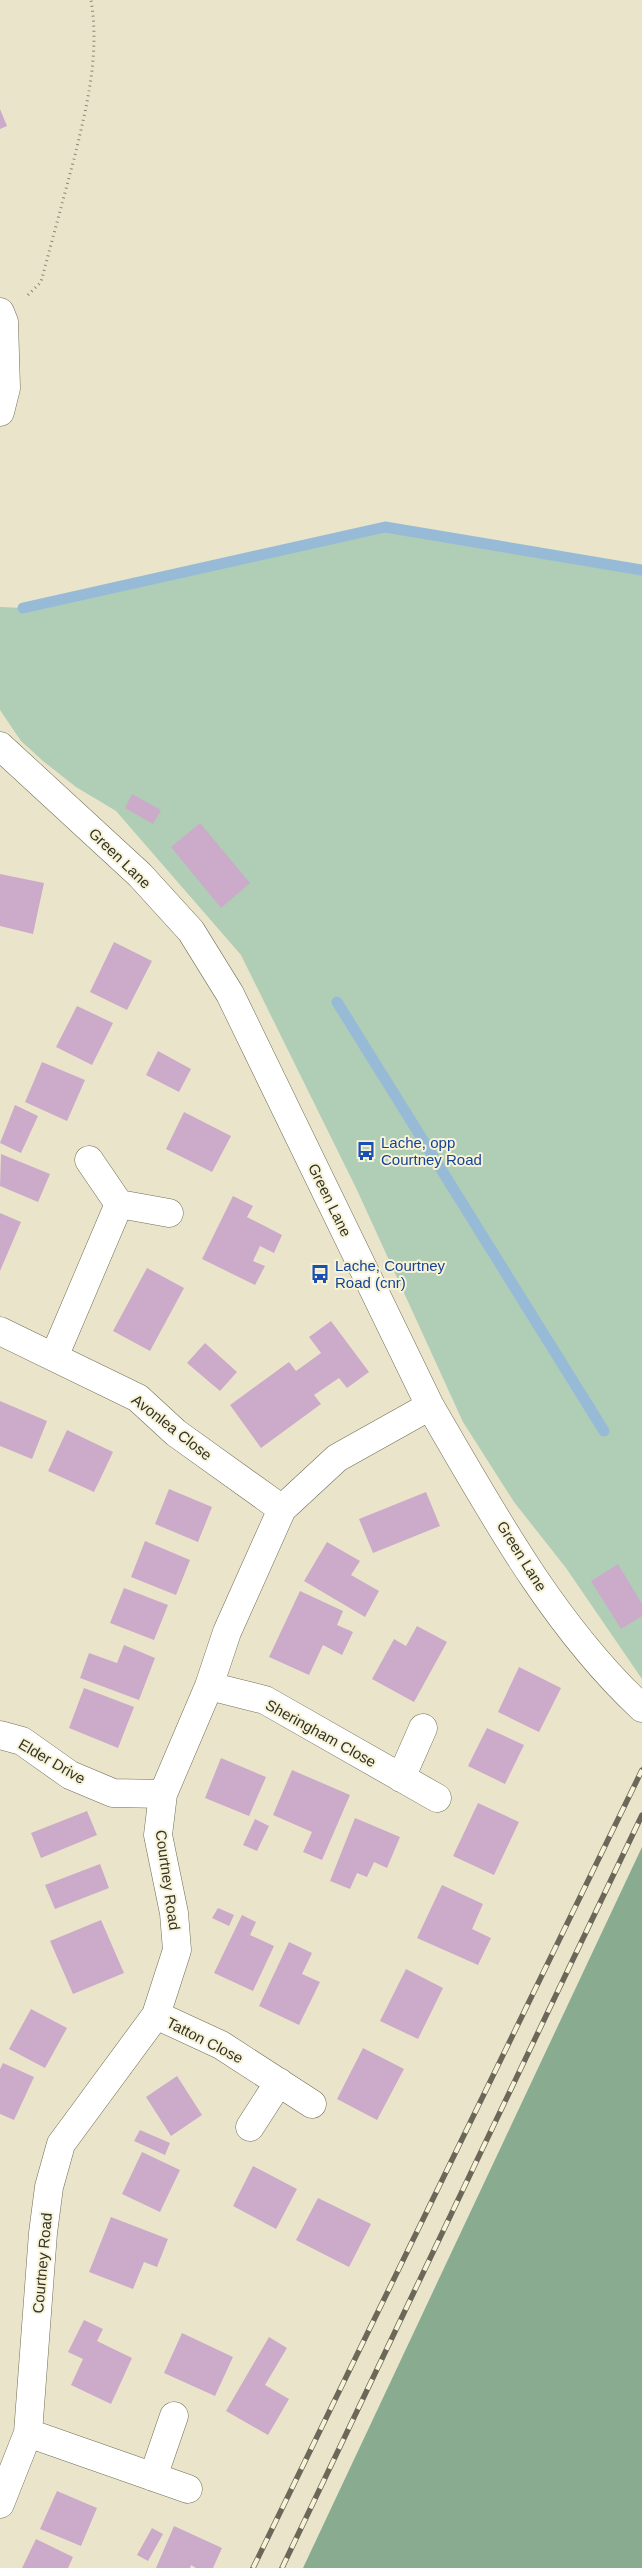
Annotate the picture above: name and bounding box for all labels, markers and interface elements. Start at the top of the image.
street label: Green Lane [86,824,154,892]
place label: Lache, opp Courtney Road [381,1134,482,1168]
bus stop icon: Lache, opp Courtney Road [355,1140,377,1162]
street label: Green Lane [305,1161,355,1239]
place label: Lache, Courtney Road (cnr) [335,1257,446,1291]
bus stop icon: Lache, Courtney Road (cnr) [309,1263,331,1285]
street label: Avonlea Close [129,1391,215,1463]
street label: Green Lane [494,1518,550,1594]
street label: Sheringham Close [263,1696,379,1770]
street label: Elder Drive [16,1735,88,1787]
street label: Courtney Road [153,1829,183,1931]
street label: Tatton Close [164,2013,246,2067]
street label: Courtney Road [29,2212,55,2314]

